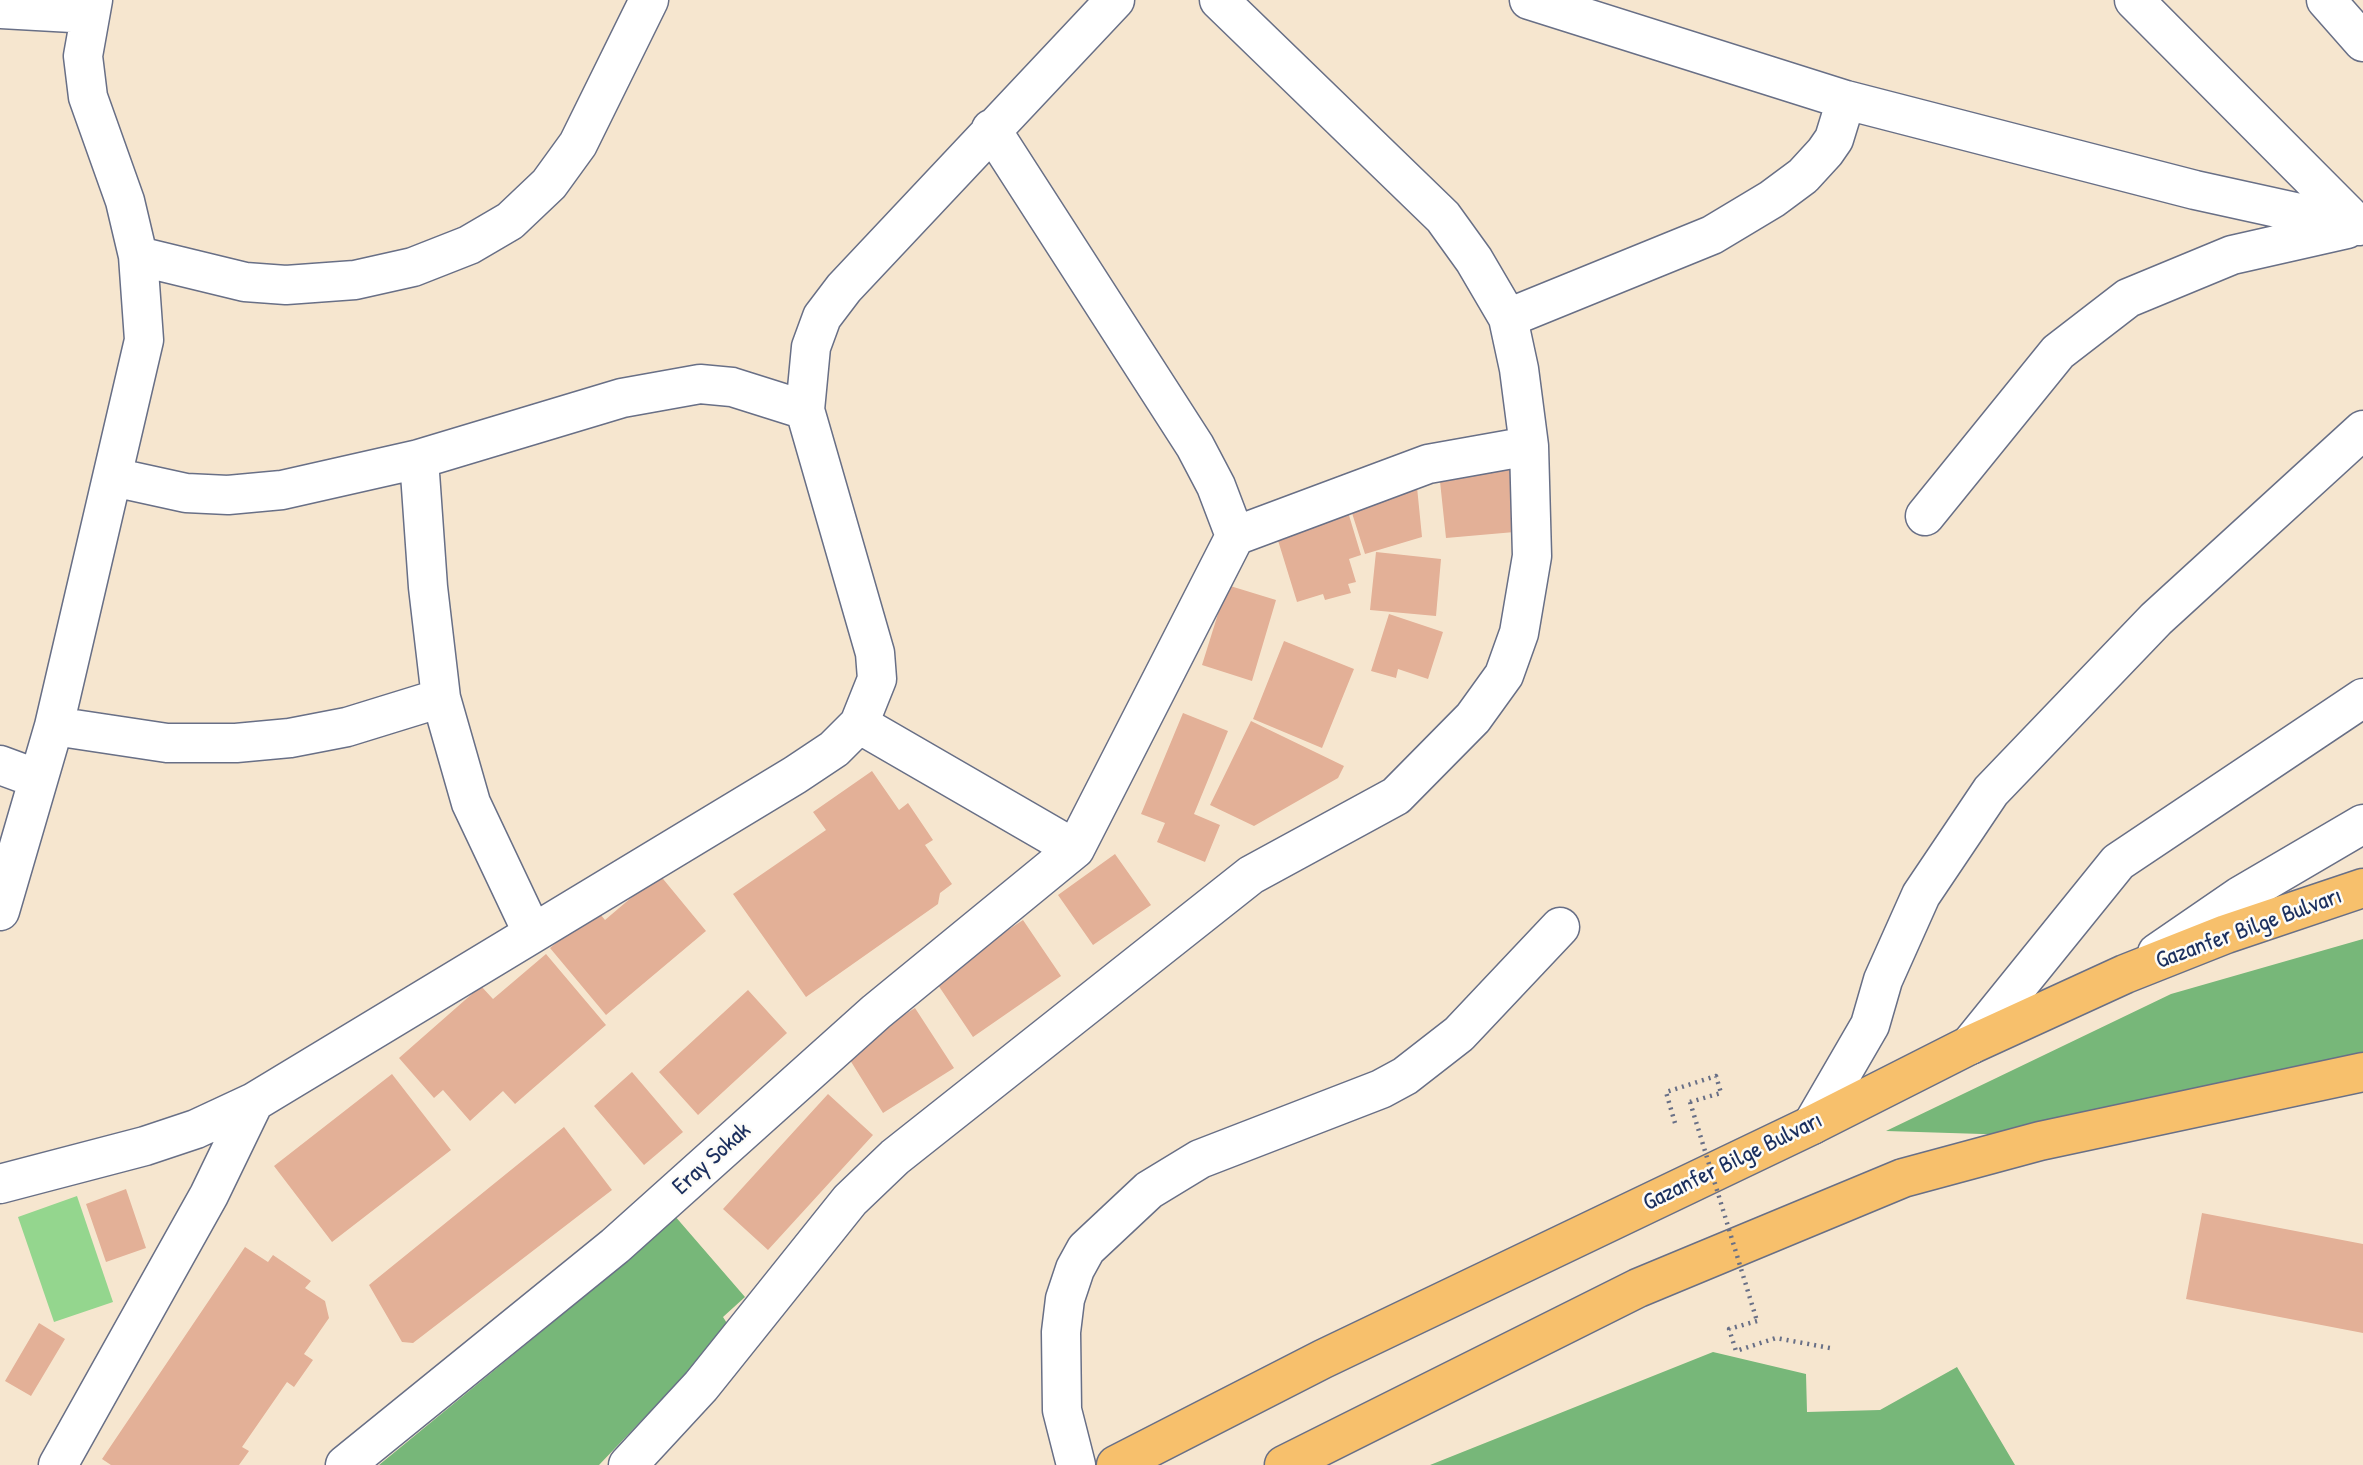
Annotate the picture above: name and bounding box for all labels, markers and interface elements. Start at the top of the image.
street label: Gazanfer Bilge Bulvarı [2152,882,2346,976]
street label: Gazanfer Bilge Bulvarı [1639,1106,1827,1218]
street label: Eray Sokak [667,1117,757,1201]

